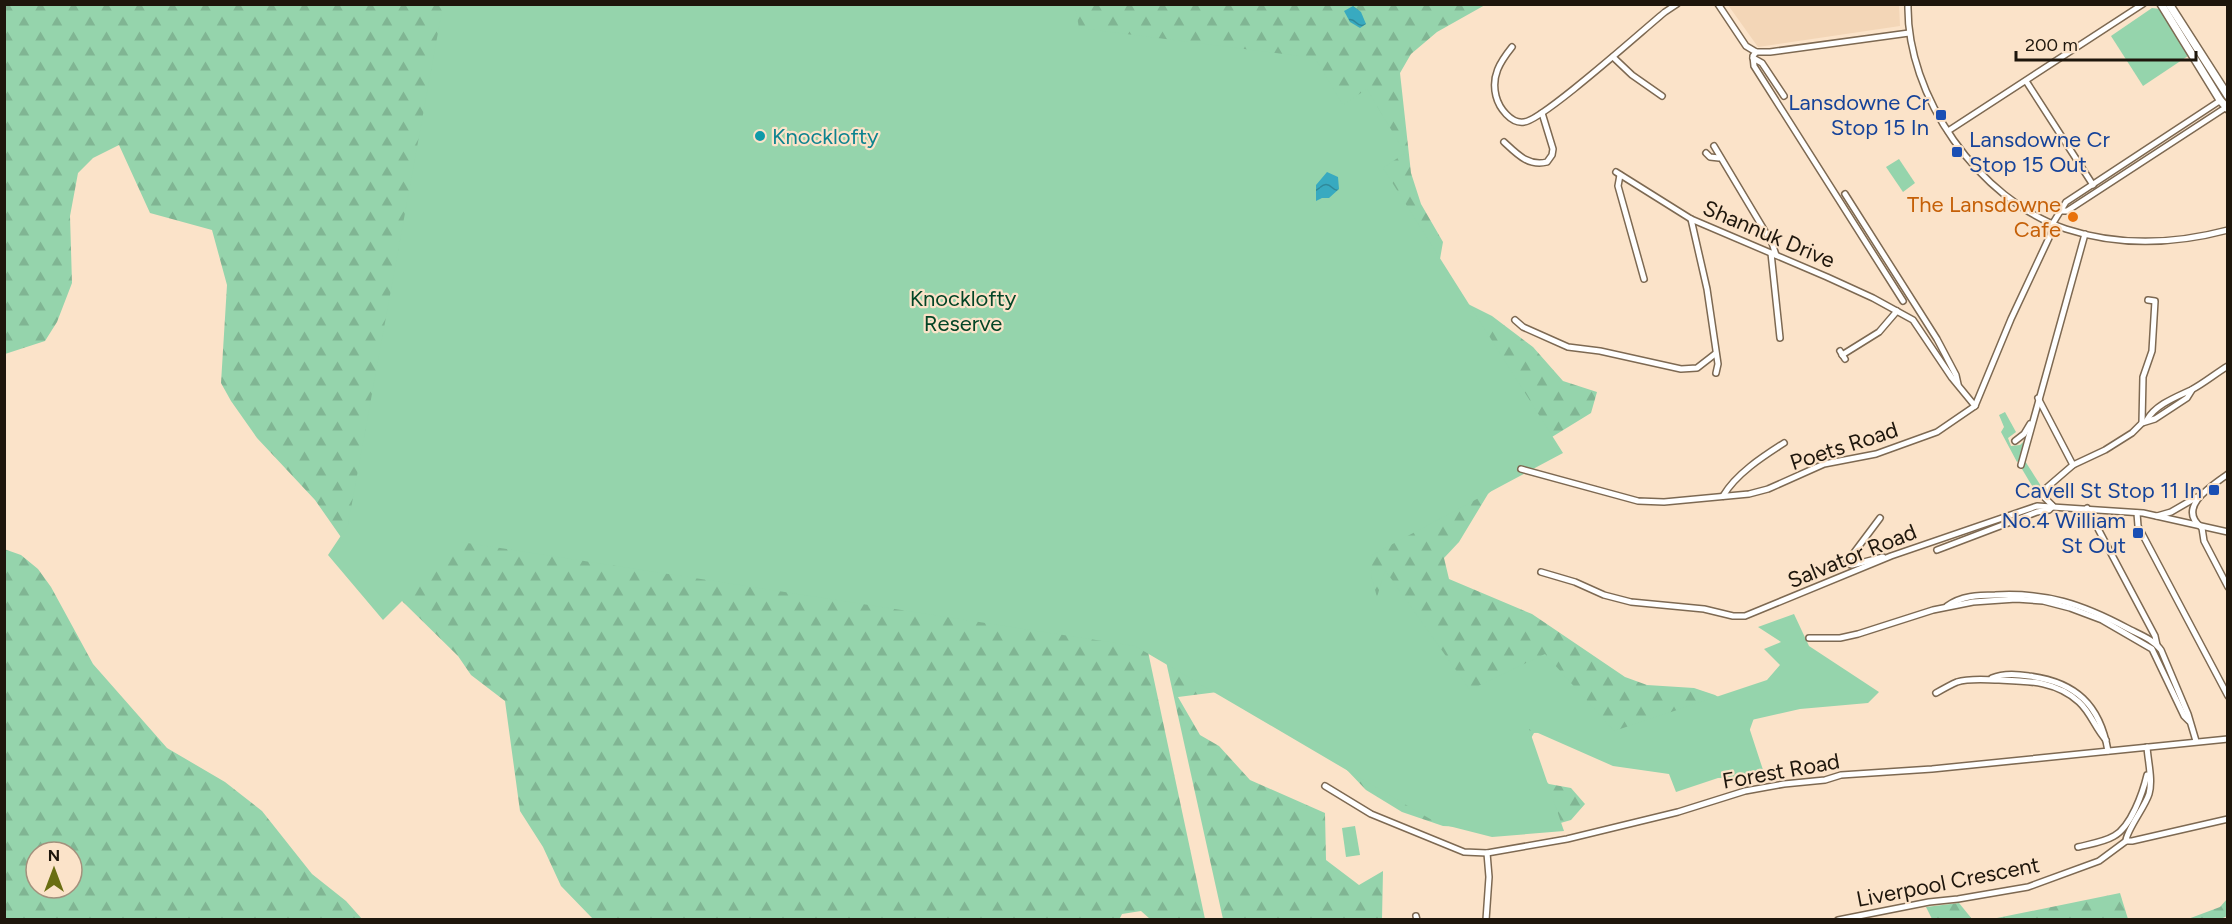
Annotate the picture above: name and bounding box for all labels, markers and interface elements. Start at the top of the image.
scale bar [2016,24,2196,62]
text: 200 m [2025,34,2078,56]
place label: Lansdowne Cr Stop 15 In [1788,89,1930,141]
marker: Lansdowne Cr Stop 15 In [1934,108,1948,122]
place label: Knocklofty [772,123,879,150]
place label: Lansdowne Cr Stop 15 Out [1969,126,2110,178]
marker: Knocklofty [753,129,767,143]
marker: Lansdowne Cr Stop 15 Out [1950,145,1964,159]
place label: The Lansdowne Cafe [1907,191,2061,243]
street label: Shannuk Drive [1699,194,1839,274]
marker: The Lansdowne Cafe [2066,210,2080,224]
park label: Knocklofty Reserve [910,285,1017,337]
street label: Poets Road [1787,416,1901,476]
place label: Cavell St Stop 11 In [2015,477,2202,504]
marker: Cavell St Stop 11 In [2207,483,2221,497]
place label: No.4 William St Out [2002,507,2126,559]
street label: Salvator Road [1784,518,1920,594]
marker: No.4 William St Out [2131,526,2145,540]
street label: Forest Road [1720,747,1842,795]
north arrow [24,840,84,900]
text: N [48,846,60,865]
street label: Liverpool Crescent [1854,851,2042,913]

